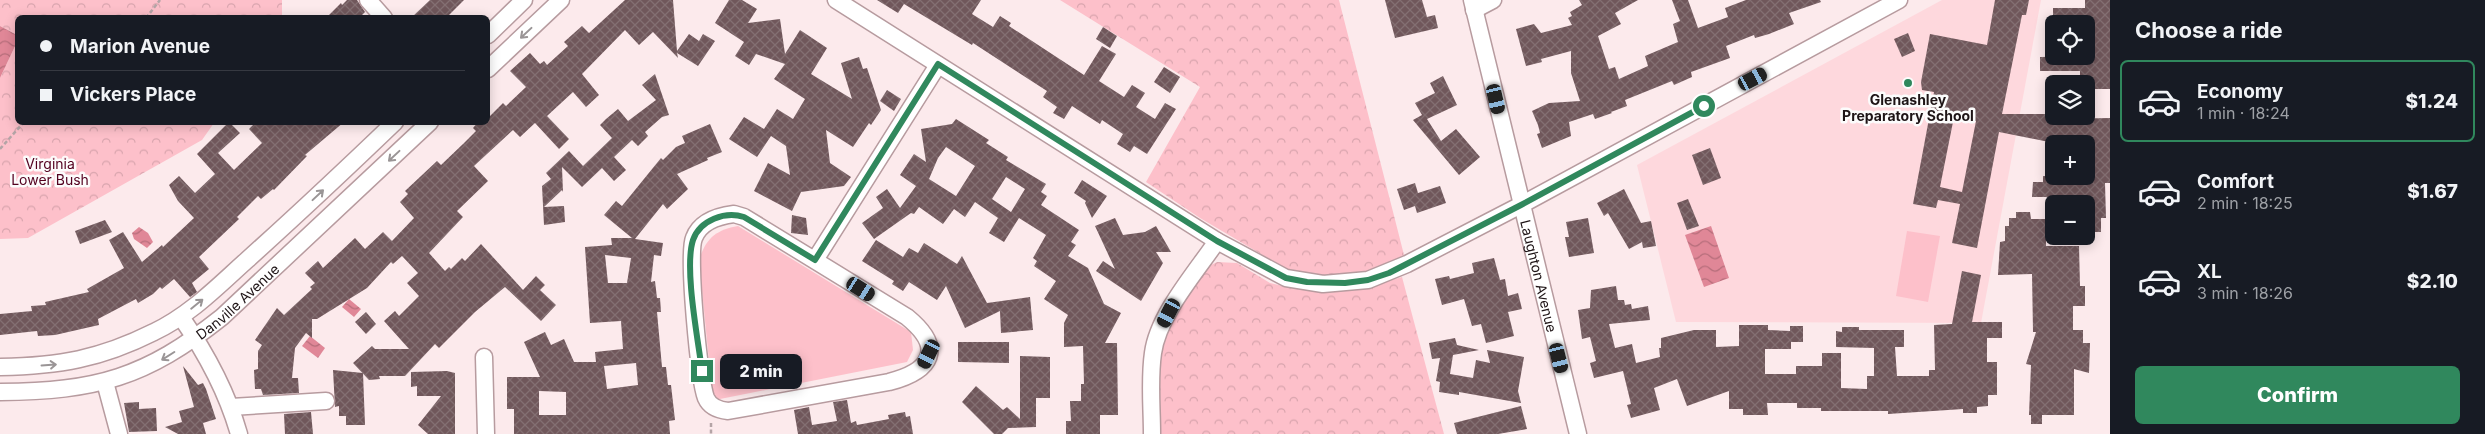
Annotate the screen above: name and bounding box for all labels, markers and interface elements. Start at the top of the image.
map controls [2045,15,2095,245]
button: locate [2045,15,2095,65]
text: Choose a ride [2135,17,2283,43]
one-way arrow [519,27,532,39]
text: Marion Avenue [70,35,210,58]
car [1736,65,1769,93]
button: layers [2045,75,2095,125]
marker: Glenashley Preparatory School [1902,77,1914,89]
icon: car [2137,79,2182,124]
text: Economy [2197,80,2283,103]
text: Vickers Place [70,83,196,106]
car [1485,83,1506,115]
text: $1.24 [2405,90,2458,113]
place label: Glenashley Preparatory School [1842,91,1974,124]
route start [1693,95,1715,117]
text: 1 min · 18:24 [2197,103,2290,123]
button: + [2045,135,2095,185]
one-way arrow [388,150,401,162]
park label: Virginia Lower Bush [11,155,89,188]
icon: car [2137,169,2182,214]
text: Comfort [2197,170,2274,193]
text: $1.67 [2407,180,2458,203]
one-way arrow [312,189,324,201]
text: 2 min · 18:25 [2197,193,2293,213]
button: − [2045,195,2095,245]
street label: Laughton Avenue [1517,218,1561,334]
icon: car [2137,259,2182,304]
street label: Danville Avenue [192,260,282,343]
text: XL [2197,260,2222,283]
text: $2.10 [2407,270,2458,293]
car [844,275,877,303]
text: 3 min · 18:26 [2197,283,2293,303]
car [1155,296,1182,330]
one-way arrow [190,299,203,310]
car [915,337,942,371]
car [1548,342,1569,374]
one-way arrow [161,350,175,361]
callout: 2 min [720,354,802,388]
one-way arrow [40,360,56,370]
route end [691,360,713,382]
text: 2 min [739,361,783,381]
button: Confirm [2135,366,2460,424]

